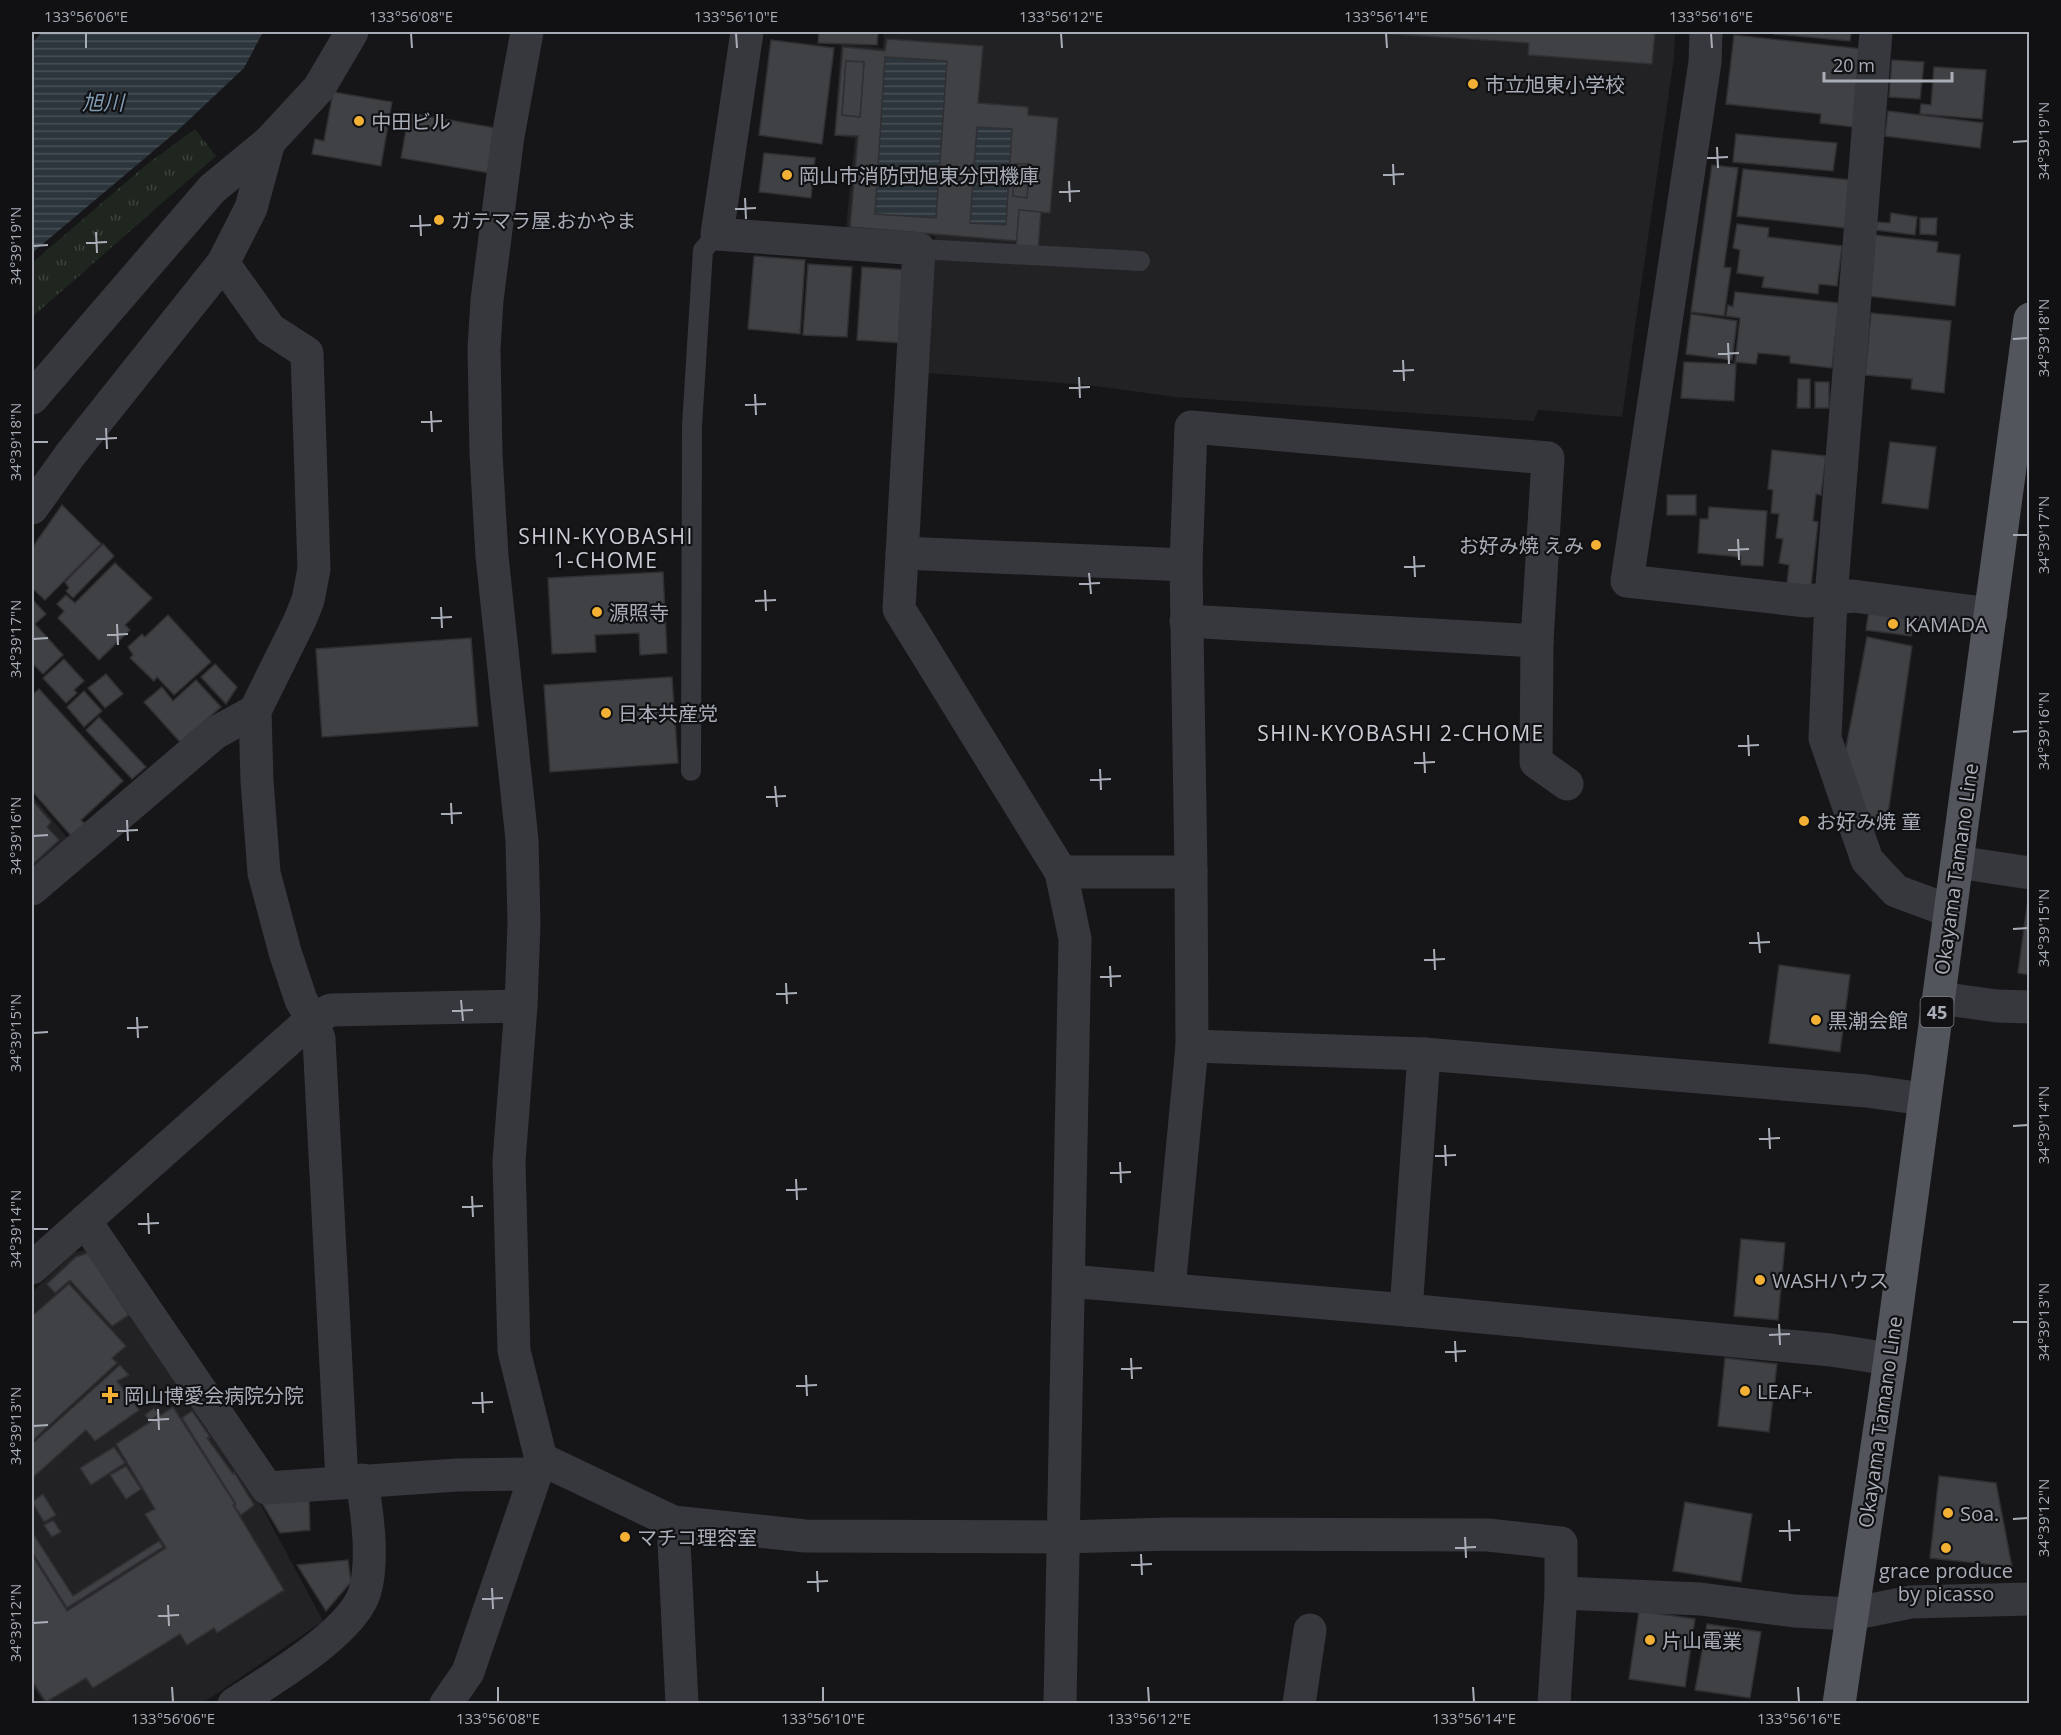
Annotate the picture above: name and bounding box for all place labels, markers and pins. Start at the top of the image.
place label: 市立旭東小学校 [1485,71,1625,98]
marker: 市立旭東小学校 [1466,77,1480,91]
place label: 中田ビル [371,108,451,135]
marker: 中田ビル [352,114,366,128]
place label: 岡山市消防団旭東分団機庫 [799,162,1039,189]
marker: 岡山市消防団旭東分団機庫 [780,168,794,182]
place label: ガテマラ屋.おかやま [451,207,636,234]
marker: ガテマラ屋.おかやま [432,213,446,227]
place label: お好み焼 えみ [1459,532,1584,559]
marker: お好み焼 えみ [1589,538,1603,552]
place label: 源照寺 [609,599,669,626]
marker: 源照寺 [590,605,604,619]
place label: KAMADA [1905,611,1988,638]
marker: KAMADA [1886,617,1900,631]
place label: 日本共産党 [618,700,718,727]
marker: 日本共産党 [599,706,613,720]
place label: お好み焼 童 [1816,808,1921,835]
marker: お好み焼 童 [1797,814,1811,828]
place label: 黒潮会館 [1828,1007,1908,1034]
marker: 黒潮会館 [1809,1013,1823,1027]
place label: WASHハウス [1772,1267,1889,1294]
marker: WASHハウス [1753,1273,1767,1287]
place label: LEAF+ [1757,1378,1813,1405]
place label: 岡山博愛会病院分院 [124,1382,304,1409]
marker: LEAF+ [1738,1384,1752,1398]
marker: 岡山博愛会病院分院 [101,1386,119,1404]
place label: Soa. [1960,1500,1999,1527]
marker: Soa. [1941,1506,1955,1520]
place label: マチコ理容室 [637,1524,757,1551]
marker: マチコ理容室 [618,1530,632,1544]
marker: grace produce by picasso [1939,1541,1953,1555]
place label: grace produce by picasso [1879,1557,2013,1607]
place label: 片山電業 [1662,1627,1742,1654]
marker: 片山電業 [1643,1633,1657,1647]

